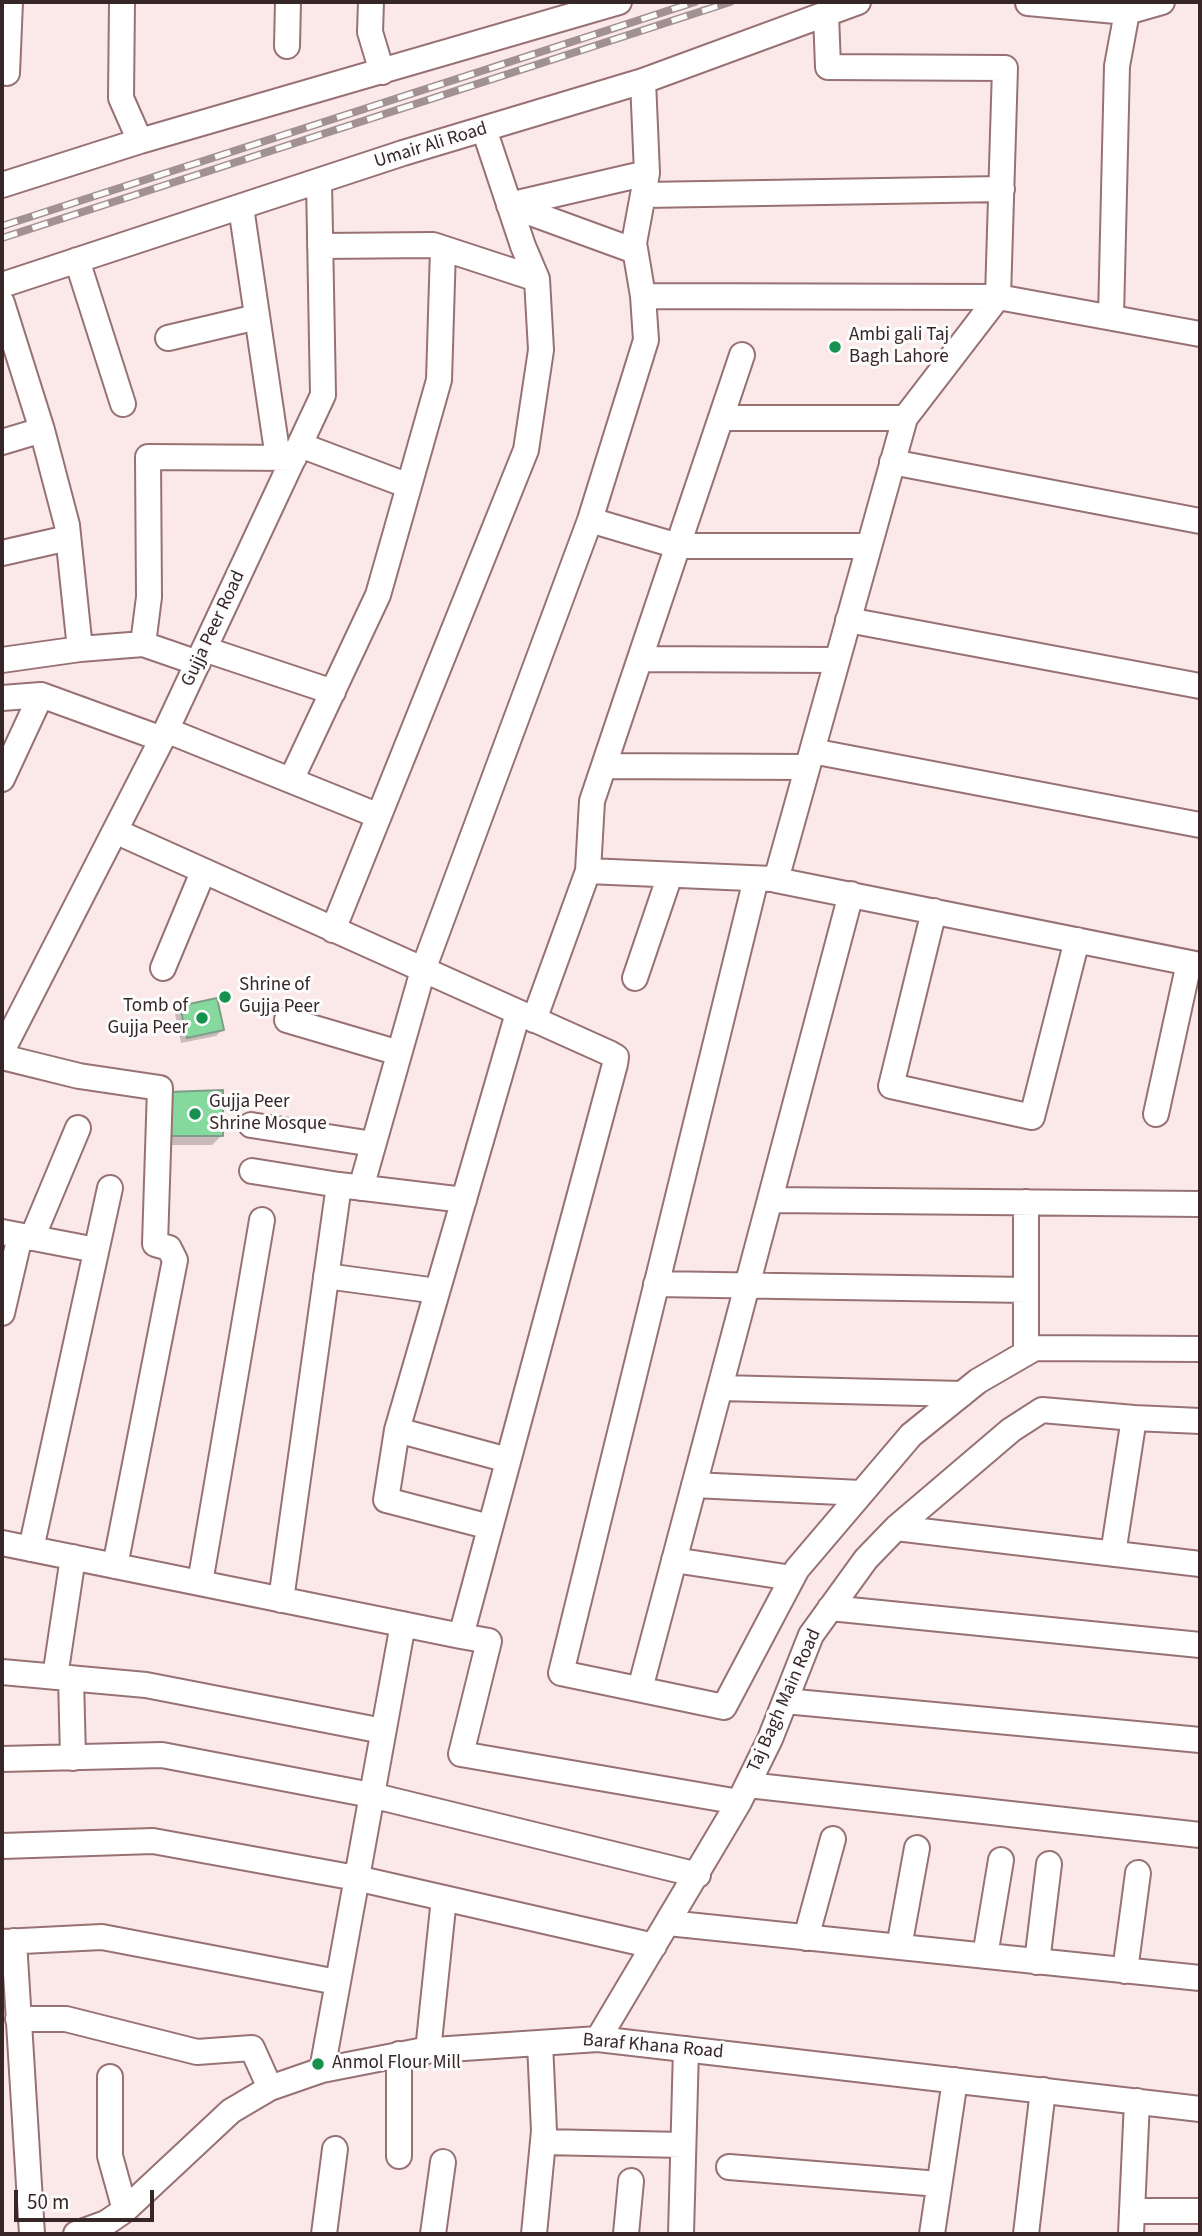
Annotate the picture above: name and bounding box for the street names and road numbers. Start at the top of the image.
street label: Umair Ali Road [372,118,490,174]
street label: Gujja Peer Road [177,567,251,691]
street label: Taj Bagh Main Road [743,1626,827,1776]
street label: Baraf Khana Road [582,2029,724,2065]

